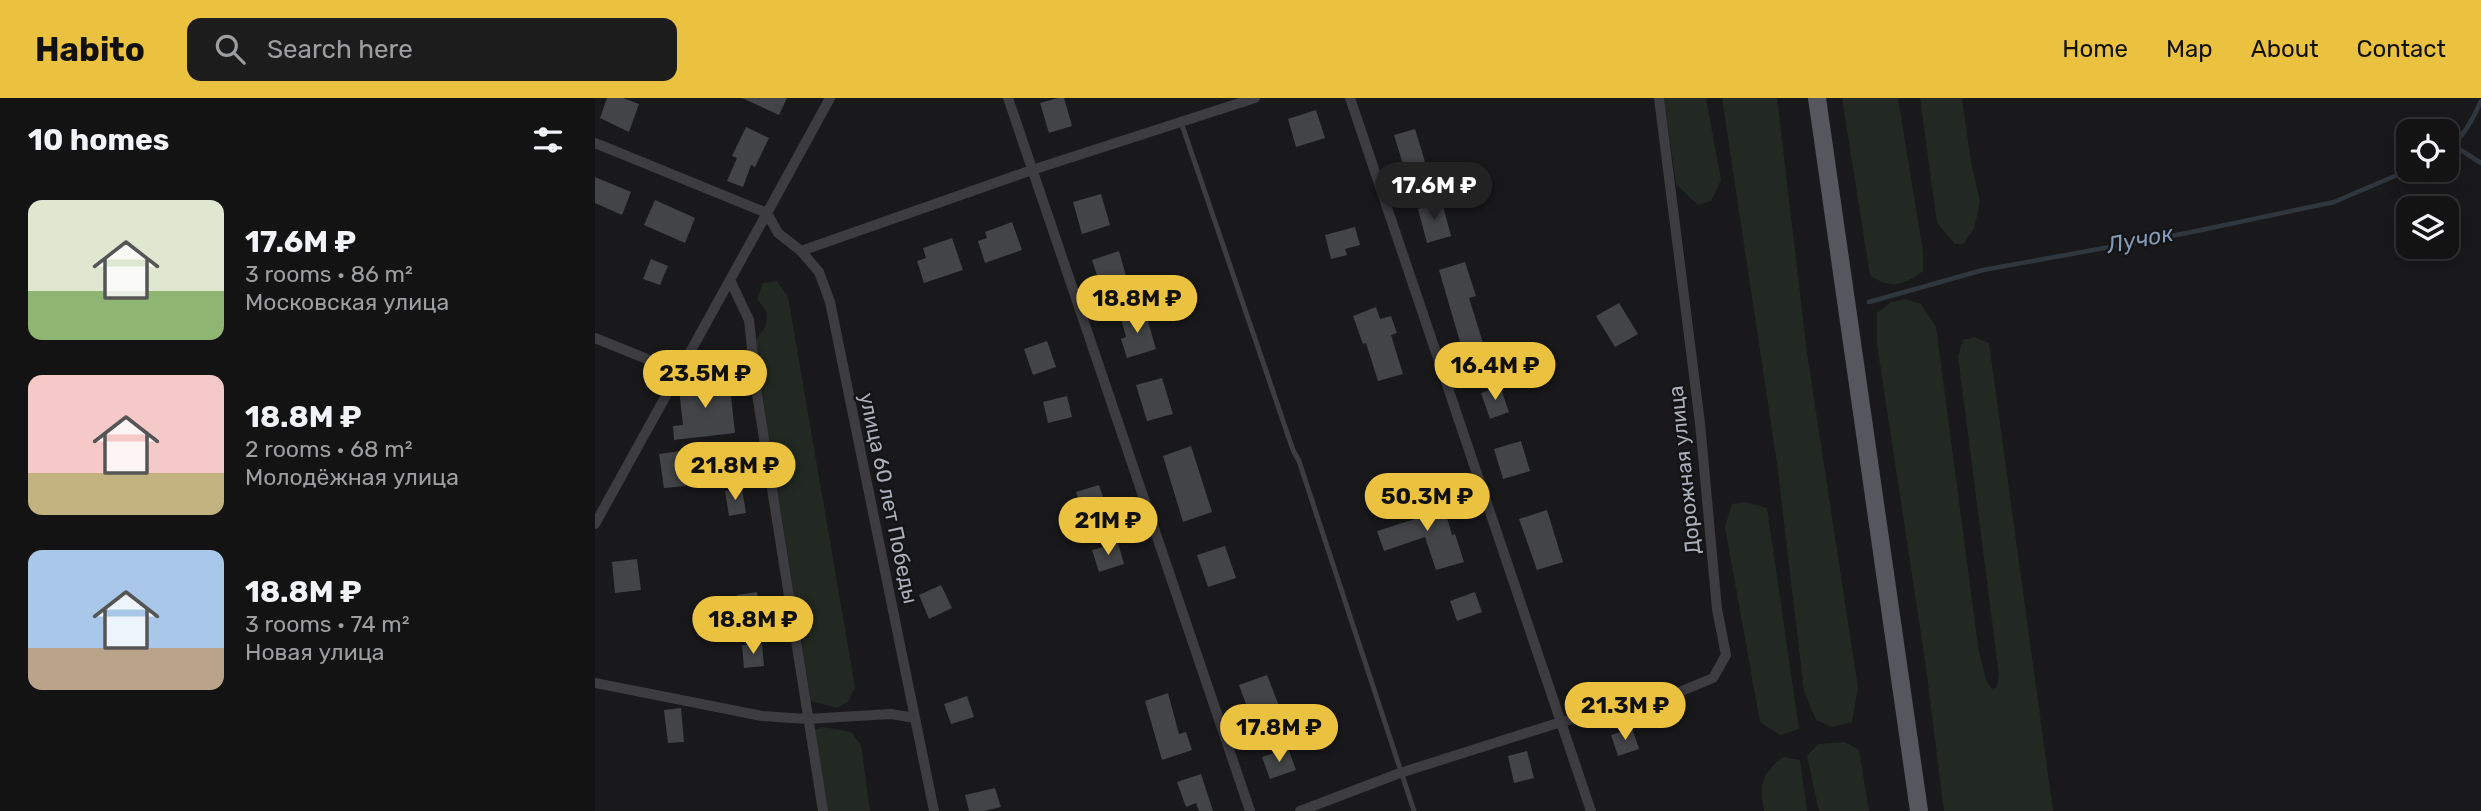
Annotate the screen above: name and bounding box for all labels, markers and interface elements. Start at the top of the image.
search box [187,18,677,81]
text: Habito [35,30,145,69]
icon: search [211,30,249,68]
text: Search here [267,34,413,65]
text: Home [2062,35,2128,63]
text: Map [2166,35,2213,63]
text: About [2251,35,2319,63]
text: Contact [2357,35,2446,63]
map controls [2396,119,2459,259]
button: locate [2396,119,2459,182]
icon: filters [529,121,567,159]
text: 10 homes [28,122,169,158]
pin: 17.6M ₽ [1369,162,1499,222]
text: 17.6M ₽ [1391,171,1477,199]
button: layers [2396,196,2459,259]
water label: Лучок [2103,219,2176,260]
text: 17.6M ₽ [245,224,356,260]
icon: home [84,228,168,312]
text: 3 rooms · 86 m² [245,260,413,288]
pin: 18.8M ₽ [1072,275,1202,335]
text: 18.8M ₽ [1092,284,1182,312]
text: Московская улица [245,288,449,316]
pin: 16.4M ₽ [1430,342,1560,402]
pin: 23.5M ₽ [640,350,770,410]
text: 16.4M ₽ [1450,351,1540,379]
text: 23.5M ₽ [659,359,751,387]
street label: Дорожная улица [1663,384,1705,556]
street label: улица 60 лет Победы [854,390,924,606]
text: 18.8M ₽ [245,399,362,435]
icon: home [84,403,168,487]
text: 2 rooms · 68 m² [245,435,413,463]
pin: 21.8M ₽ [670,442,800,502]
text: 21.8M ₽ [691,451,779,479]
text: Молодёжная улица [245,463,459,491]
pin: 50.3M ₽ [1362,474,1492,533]
text: 50.3M ₽ [1381,482,1473,510]
pin: 21M ₽ [1059,498,1157,557]
text: 21M ₽ [1075,506,1141,534]
text: 18.8M ₽ [245,574,362,610]
icon: home [84,578,168,662]
pin: 18.8M ₽ [688,596,818,656]
text: 18.8M ₽ [708,605,798,633]
text: 3 rooms · 74 m² [245,610,410,638]
text: Новая улица [245,638,385,666]
pin: 21.3M ₽ [1560,682,1690,742]
text: 21.3M ₽ [1581,691,1669,719]
pin: 17.8M ₽ [1214,704,1344,764]
text: 17.8M ₽ [1236,713,1322,741]

